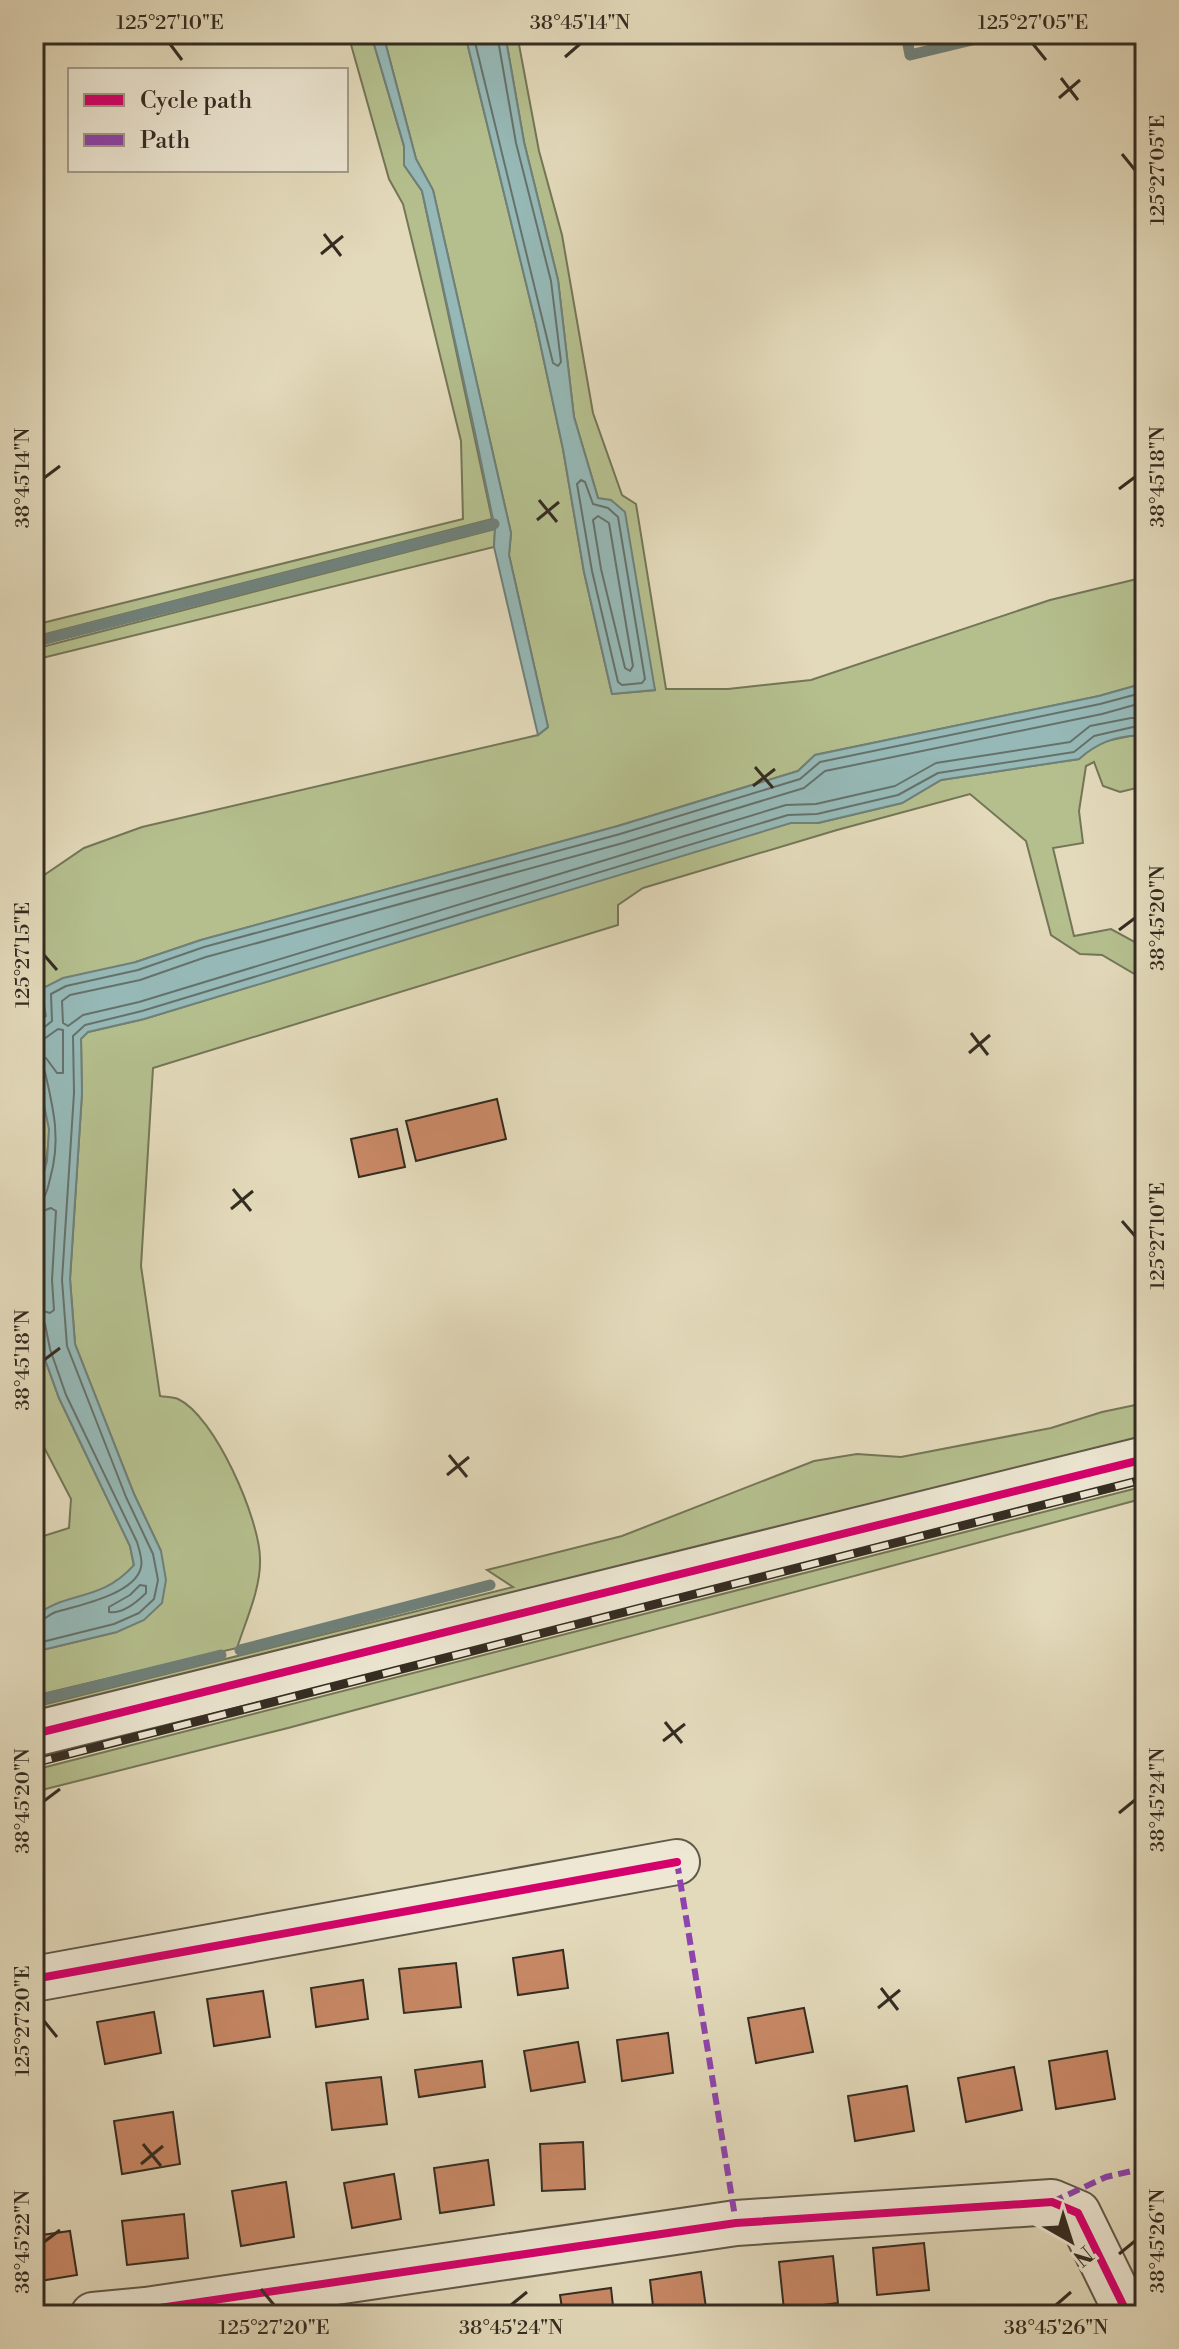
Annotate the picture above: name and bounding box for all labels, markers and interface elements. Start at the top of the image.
text: 125°27'10"E [116,11,224,36]
text: 38°45'14"N [530,11,630,36]
text: 125°27'05"E [978,11,1088,36]
legend [68,68,348,172]
text: Cycle path [140,86,252,116]
text: 125°27'05"E [1146,115,1171,225]
text: Path [140,126,190,156]
text: 38°45'18"N [1146,426,1171,528]
text: 38°45'14"N [11,428,36,528]
text: 38°45'20"N [1146,865,1171,971]
text: 125°27'15"E [11,902,36,1008]
text: 125°27'10"E [1146,1182,1171,1290]
text: 38°45'18"N [11,1309,36,1411]
text: 38°45'20"N [11,1748,36,1854]
text: 38°45'24"N [1146,1748,1171,1852]
text: 125°27'20"E [11,1966,36,2076]
text: 38°45'26"N [1146,2189,1171,2293]
text: 38°45'22"N [11,2190,36,2294]
north arrow [1031,2201,1111,2281]
text: N [1067,2239,1098,2272]
text: 125°27'20"E [219,2316,329,2341]
text: 38°45'24"N [459,2316,563,2341]
text: 38°45'26"N [1004,2316,1108,2341]

